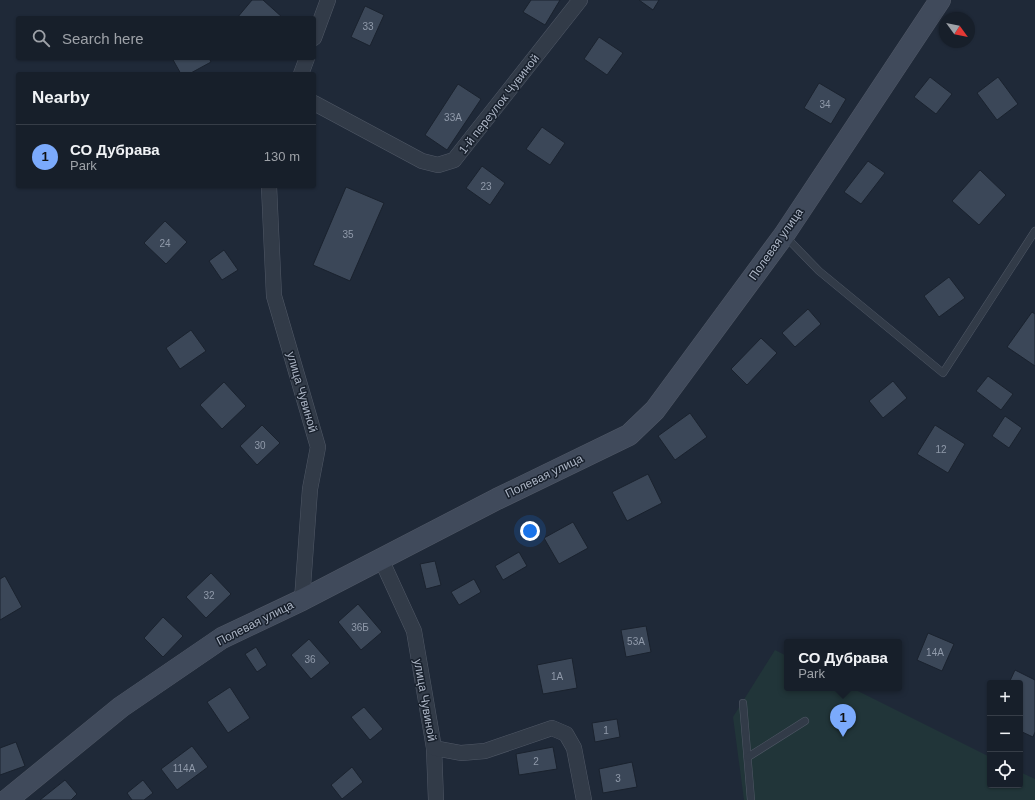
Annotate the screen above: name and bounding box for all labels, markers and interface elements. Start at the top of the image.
north arrow [939,12,975,48]
search box [16,16,316,60]
house number: 33 [362,21,374,32]
icon: search [30,27,52,49]
text: Search here [62,30,144,47]
street label: 1-й переулок Чувиной [456,51,542,157]
text: Nearby [32,88,90,107]
house number: 34 [819,99,831,110]
house number: 33А [444,112,462,123]
text: СО Дубрава [70,141,160,158]
text: 1 [41,149,49,164]
text: 130 m [264,149,300,164]
text: Park [70,158,97,173]
house number: 23 [480,181,492,192]
street label: Полевая улица [746,205,806,283]
house number: 35 [342,229,354,240]
house number: 24 [159,238,171,249]
street label: улица Чувиной [284,350,320,434]
house number: 30 [254,440,266,451]
house number: 12 [935,444,947,455]
street label: Полевая улица [503,451,585,501]
your location [520,521,540,541]
house number: 32 [203,590,215,601]
street label: Полевая улица [214,597,296,648]
house number: 36Б [351,622,369,633]
house number: 53А [627,636,645,647]
popup [784,639,902,691]
house number: 14А [926,647,944,658]
text: СО Дубрава [798,649,888,666]
house number: 36 [304,654,316,665]
street label: улица Чувиной [411,658,439,742]
text: Park [798,666,825,681]
house number: 1А [551,671,563,682]
map controls [987,680,1023,788]
button: + [987,680,1023,716]
pin: 1 [830,704,856,737]
button: − [987,716,1023,752]
house number: 1 [603,725,609,736]
button: locate [987,752,1023,788]
house number: 2 [533,756,539,767]
house number: 114А [173,763,196,774]
house number: 3 [615,773,621,784]

